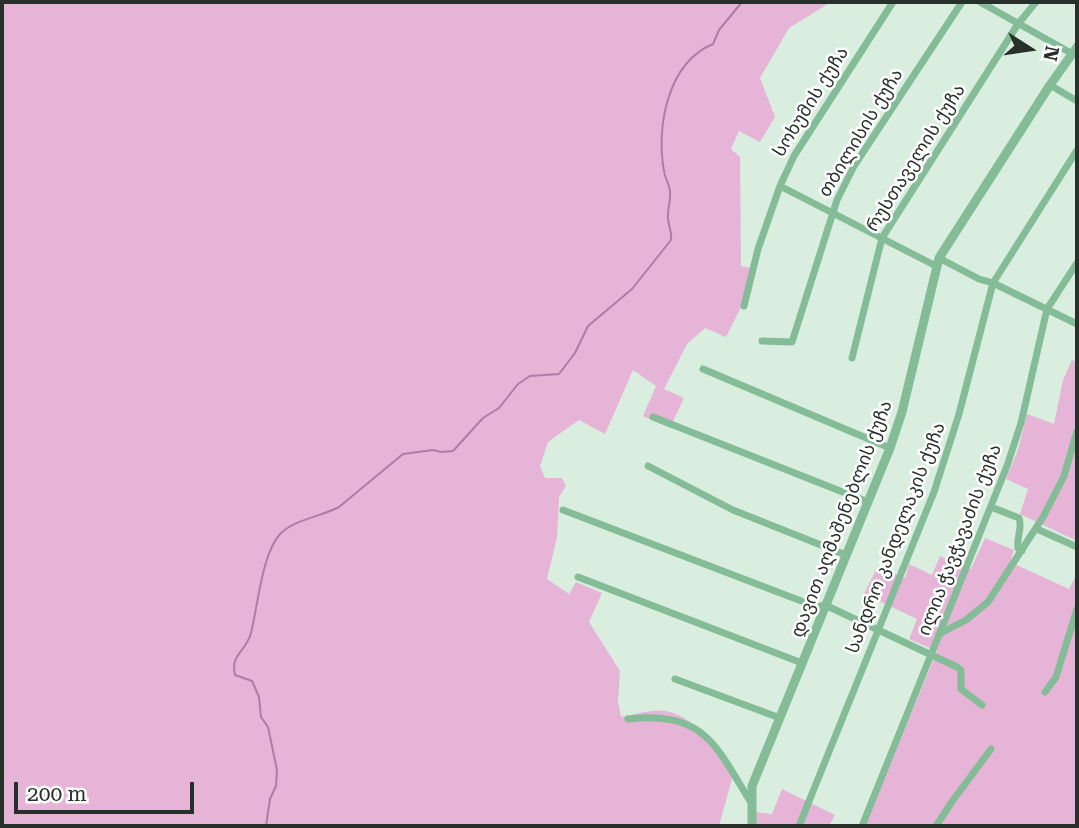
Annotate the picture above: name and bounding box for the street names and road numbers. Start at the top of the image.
street label: სოხუმის ქუჩა [769,43,853,161]
street label: თბილისის ქუჩა [814,65,908,201]
street label: რუსთაველის ქუჩა [862,80,970,236]
street label: დავით აღმაშენებლის ქუჩა [787,397,897,641]
street label: სანდრო კანდელაკის ქუჩა [842,419,950,657]
street label: ილია ჭავჭავაძის ქუჩა [913,441,1007,639]

